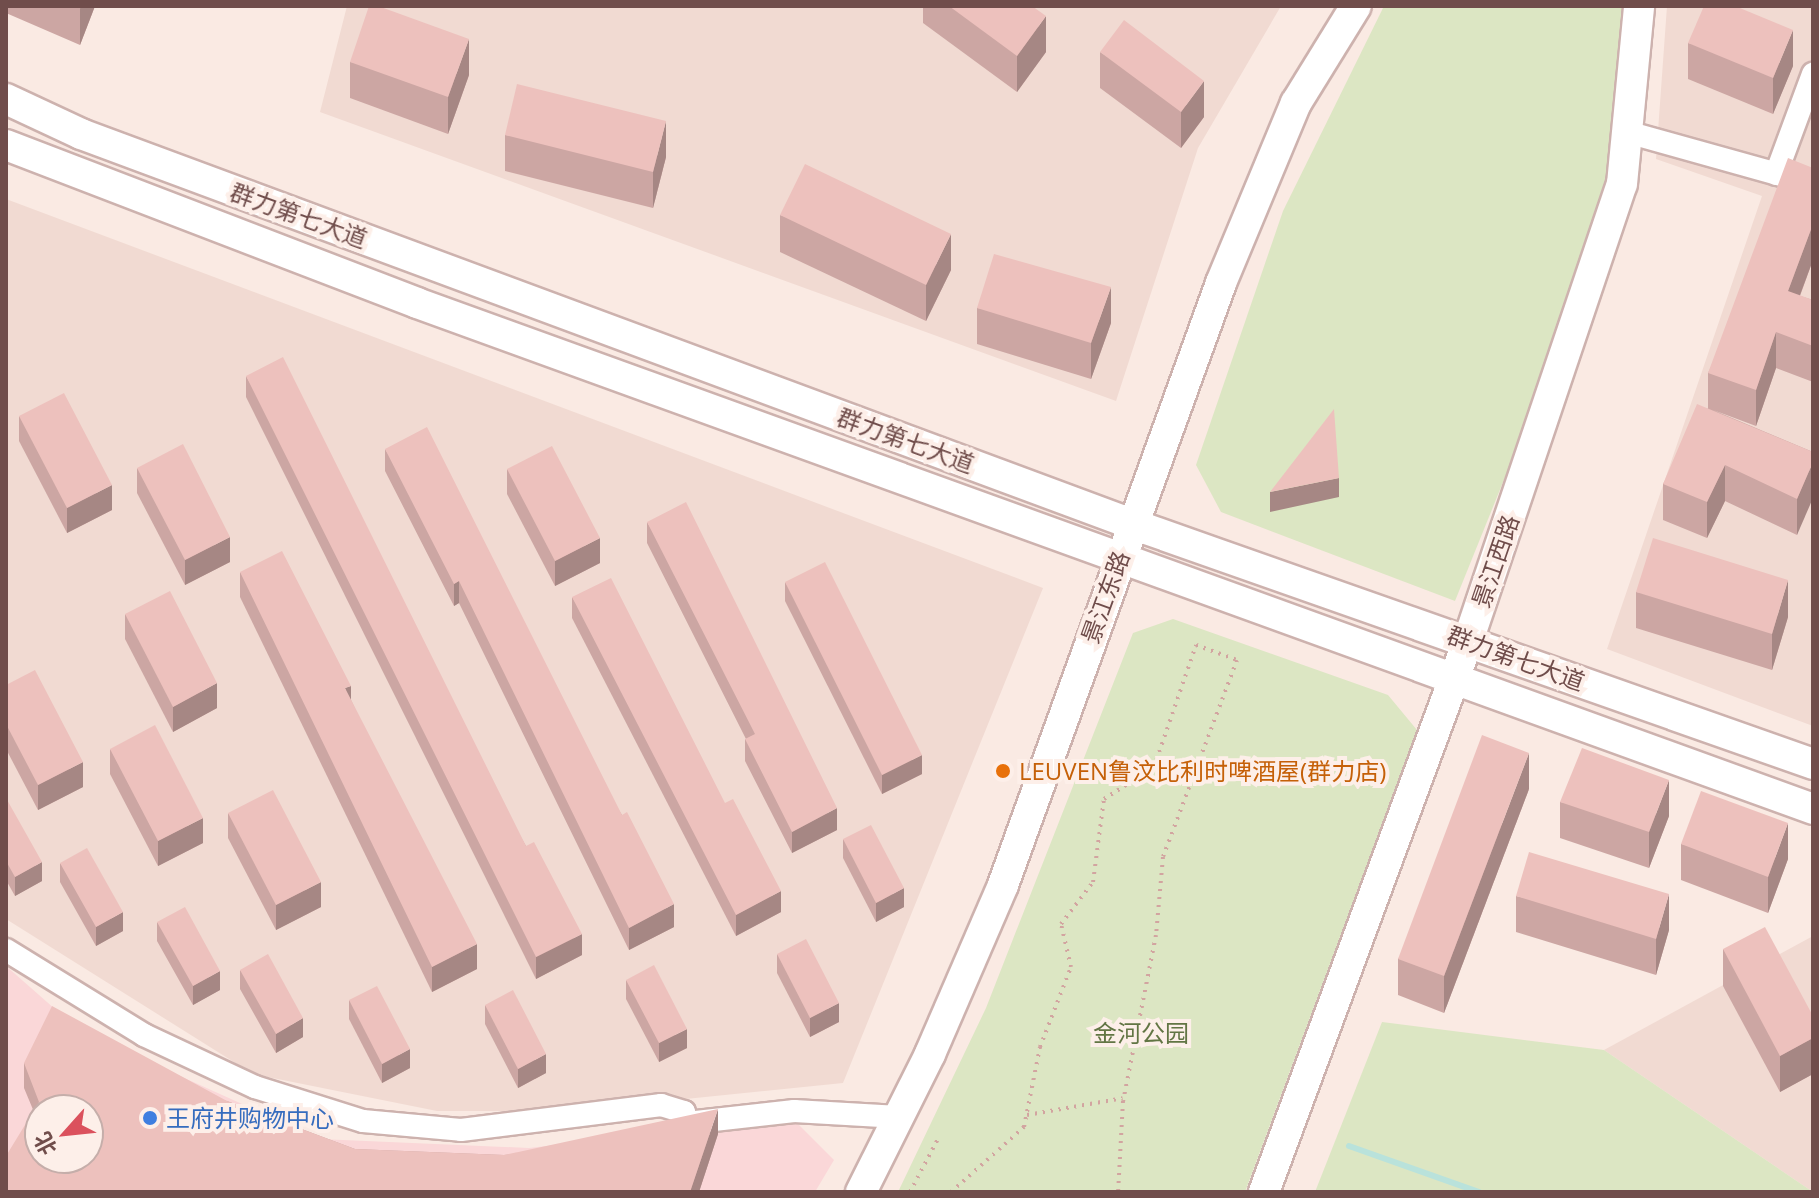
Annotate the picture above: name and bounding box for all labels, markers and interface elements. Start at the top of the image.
street label: 群力第七大道 [226,177,372,253]
street label: 群力第七大道 [833,402,979,478]
street label: 景江西路 [1466,511,1524,611]
street label: 景江东路 [1075,547,1135,647]
street label: 群力第七大道 [1443,620,1589,696]
place label: LEUVEN鲁汶比利时啤酒屋(群力店) [1019,757,1386,785]
marker: LEUVEN鲁汶比利时啤酒屋(群力店) [994,762,1012,780]
park label: 金河公园 [1093,1019,1189,1047]
north arrow [24,1094,104,1174]
place label: 王府井购物中心 [166,1104,334,1132]
marker: 王府井购物中心 [141,1109,159,1127]
text: 北 [26,1127,63,1161]

